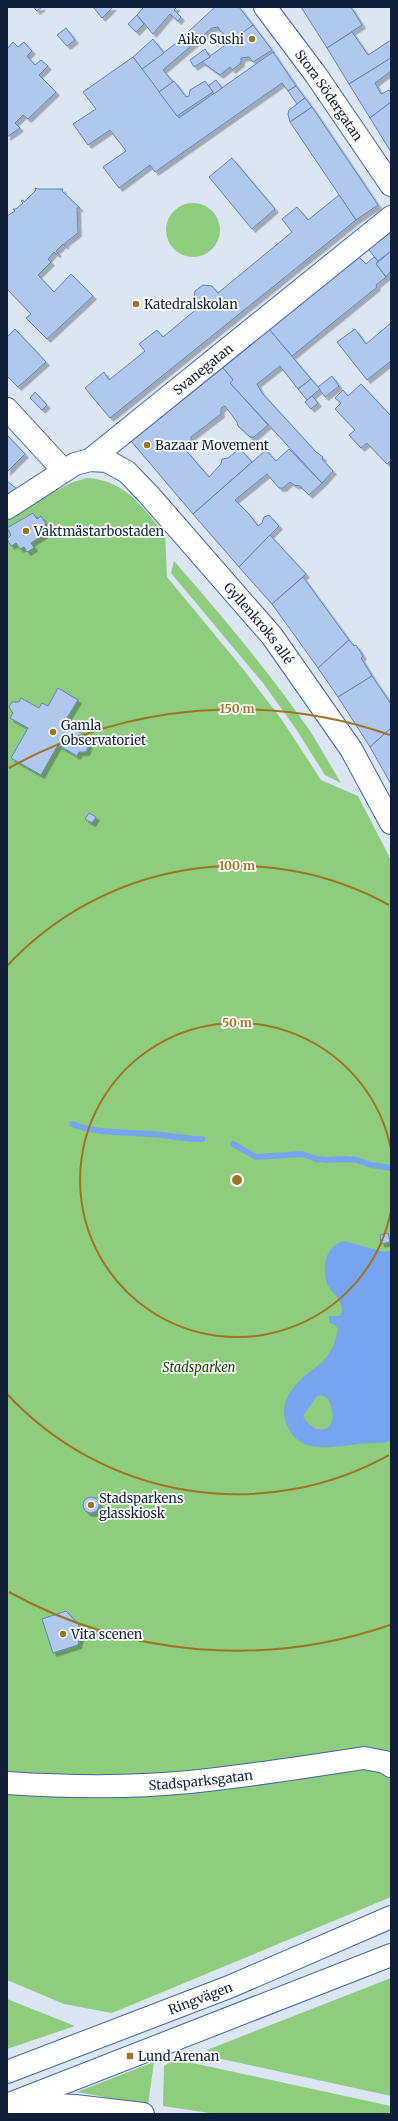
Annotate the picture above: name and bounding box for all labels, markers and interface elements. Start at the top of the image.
place label: Aiko Sushi [176,31,244,48]
marker: Aiko Sushi [247,34,257,44]
street label: Stora Södergatan [291,46,367,144]
place label: Katedralskolan [144,296,238,313]
marker: Katedralskolan [131,299,141,309]
street label: Svanegatan [169,339,237,398]
place label: Bazaar Movement [155,437,269,454]
marker: Bazaar Movement [142,440,152,450]
place label: Vaktmästarbostaden [33,523,164,540]
marker: Vaktmästarbostaden [21,526,31,536]
street label: Gyllenkroks allé [220,579,298,667]
text: 150 m [220,701,255,716]
place label: Gamla Observatoriet [61,717,146,749]
marker: Gamla Observatoriet [48,727,58,737]
text: 100 m [219,858,255,873]
text: 50 m [222,1015,252,1030]
centre of rings [230,1173,244,1187]
park label: Stadsparken [163,1359,236,1376]
place label: Stadsparkens glasskiosk [99,1490,183,1522]
marker: Stadsparkens glasskiosk [86,1500,96,1510]
place label: Vita scenen [70,1626,143,1643]
marker: Vita scenen [58,1629,68,1639]
street label: Stadsparksgatan [148,1766,254,1794]
street label: Ringvägen [166,1978,235,2018]
place label: Lund Arenan [138,2048,220,2065]
marker: Lund Arenan [125,2051,135,2061]

